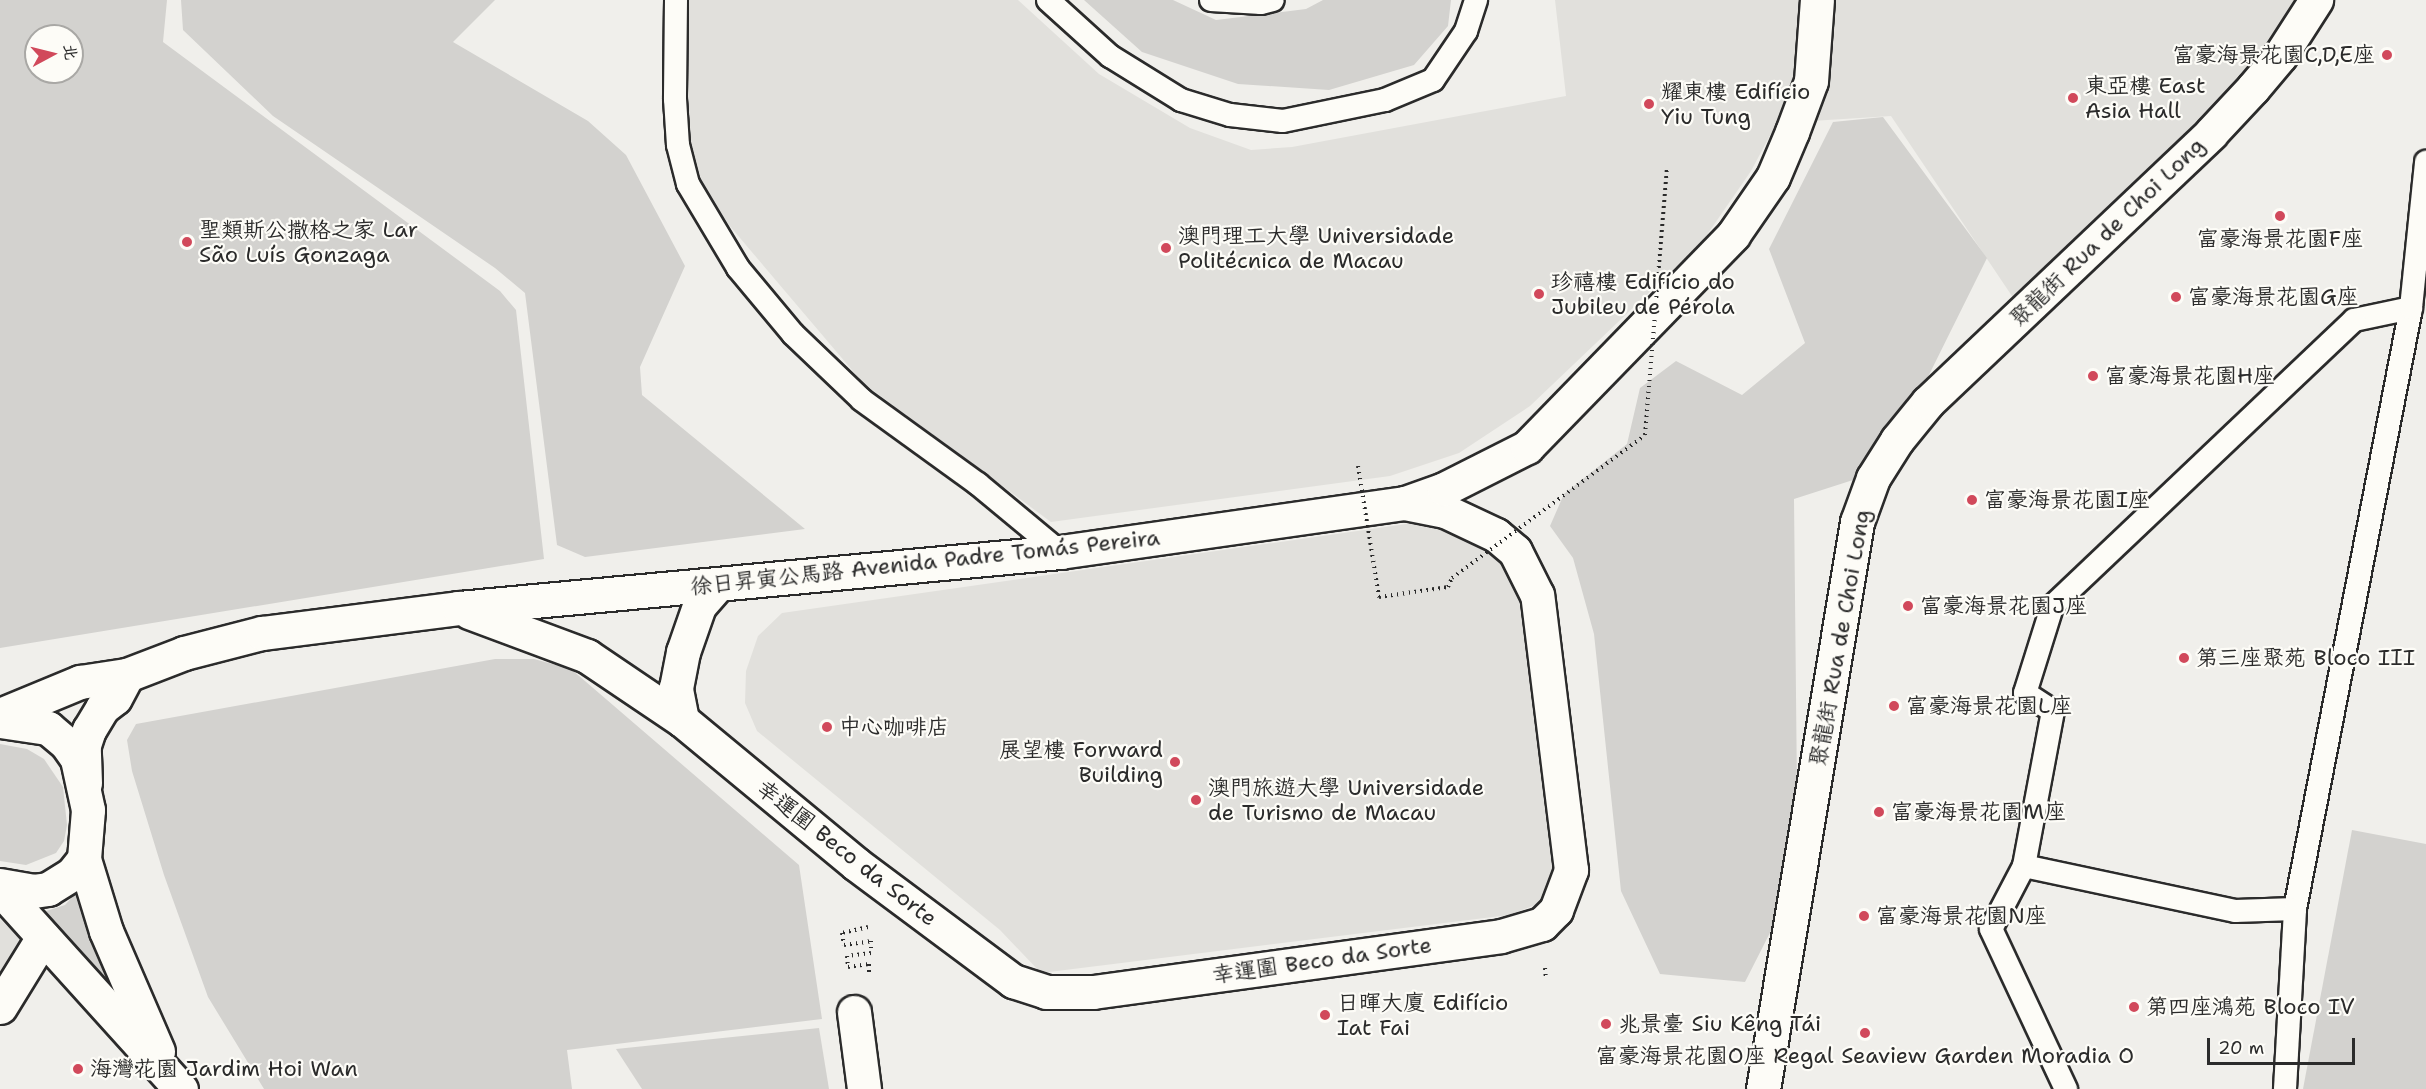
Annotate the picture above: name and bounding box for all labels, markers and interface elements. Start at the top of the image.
north arrow [24,24,84,84]
place label: 富豪海景花園C,D,E座 [2173,42,2375,68]
text: 北 [59,43,82,61]
marker: 富豪海景花園C,D,E座 [2380,48,2394,62]
place label: 東亞樓 East Asia Hall [2085,72,2206,124]
place label: 耀東樓 Edifício Yiu Tung [1661,78,1810,130]
marker: 東亞樓 East Asia Hall [2066,91,2080,105]
marker: 耀東樓 Edifício Yiu Tung [1642,97,1656,111]
street label: 聚龍街 Rua de Choi Long [2004,132,2210,332]
marker: 富豪海景花園F座 [2273,209,2287,223]
place label: 聖類斯公撒格之家 Lar São Luís Gonzaga [199,216,418,268]
place label: 澳門理工大學 Universidade Politécnica de Macau [1178,222,1454,274]
place label: 富豪海景花園F座 [2197,226,2363,252]
marker: 聖類斯公撒格之家 Lar São Luís Gonzaga [180,235,194,249]
marker: 澳門理工大學 Universidade Politécnica de Macau [1159,241,1173,255]
place label: 珍禧樓 Edifício do Jubileu de Pérola [1551,268,1735,320]
place label: 富豪海景花園G座 [2188,284,2359,310]
marker: 珍禧樓 Edifício do Jubileu de Pérola [1532,287,1546,301]
marker: 富豪海景花園G座 [2169,290,2183,304]
place label: 富豪海景花園H座 [2105,363,2275,389]
marker: 富豪海景花園H座 [2086,369,2100,383]
place label: 富豪海景花園I座 [1984,487,2150,513]
marker: 富豪海景花園I座 [1965,493,1979,507]
street label: 聚龍街 Rua de Choi Long [1804,507,1876,769]
street label: 徐日昇寅公馬路 Avenida Padre Tomás Pereira [689,524,1161,600]
place label: 富豪海景花園J座 [1920,593,2087,619]
marker: 富豪海景花園J座 [1901,599,1915,613]
place label: 第三座聚苑 Bloco III [2196,645,2415,671]
marker: 第三座聚苑 Bloco III [2177,651,2191,665]
place label: 富豪海景花園L座 [1906,693,2072,719]
marker: 富豪海景花園L座 [1887,699,1901,713]
place label: 中心咖啡店 [839,714,949,740]
marker: 中心咖啡店 [820,720,834,734]
place label: 展望樓 Forward Building [999,736,1163,788]
marker: 展望樓 Forward Building [1168,755,1182,769]
street label: 幸運圍 Beco da Sorte [752,774,942,932]
place label: 澳門旅遊大學 Universidade de Turismo de Macau [1208,774,1484,825]
marker: 澳門旅遊大學 Universidade de Turismo de Macau [1189,793,1203,807]
place label: 富豪海景花園M座 [1891,799,2066,825]
marker: 富豪海景花園M座 [1872,805,1886,819]
place label: 富豪海景花園N座 [1876,903,2047,929]
marker: 富豪海景花園N座 [1857,909,1871,923]
street label: 幸運圍 Beco da Sorte [1211,932,1433,988]
place label: 日暉大廈 Edifício Iat Fai [1337,989,1508,1040]
place label: 第四座鴻苑 Bloco IV [2146,994,2355,1020]
marker: 第四座鴻苑 Bloco IV [2127,1000,2141,1014]
marker: 日暉大廈 Edifício Iat Fai [1318,1008,1332,1022]
place label: 兆景臺 Siu Kêng Tái [1618,1011,1821,1037]
marker: 兆景臺 Siu Kêng Tái [1599,1017,1613,1031]
marker: 富豪海景花園O座 Regal Seaview Garden Moradia O [1858,1026,1872,1040]
scale bar [2210,1026,2358,1064]
text: 20 m [2218,1036,2264,1060]
place label: 富豪海景花園O座 Regal Seaview Garden Moradia O [1596,1043,2134,1069]
place label: 海灣花園 Jardim Hoi Wan [90,1056,358,1082]
marker: 海灣花園 Jardim Hoi Wan [71,1062,85,1076]

